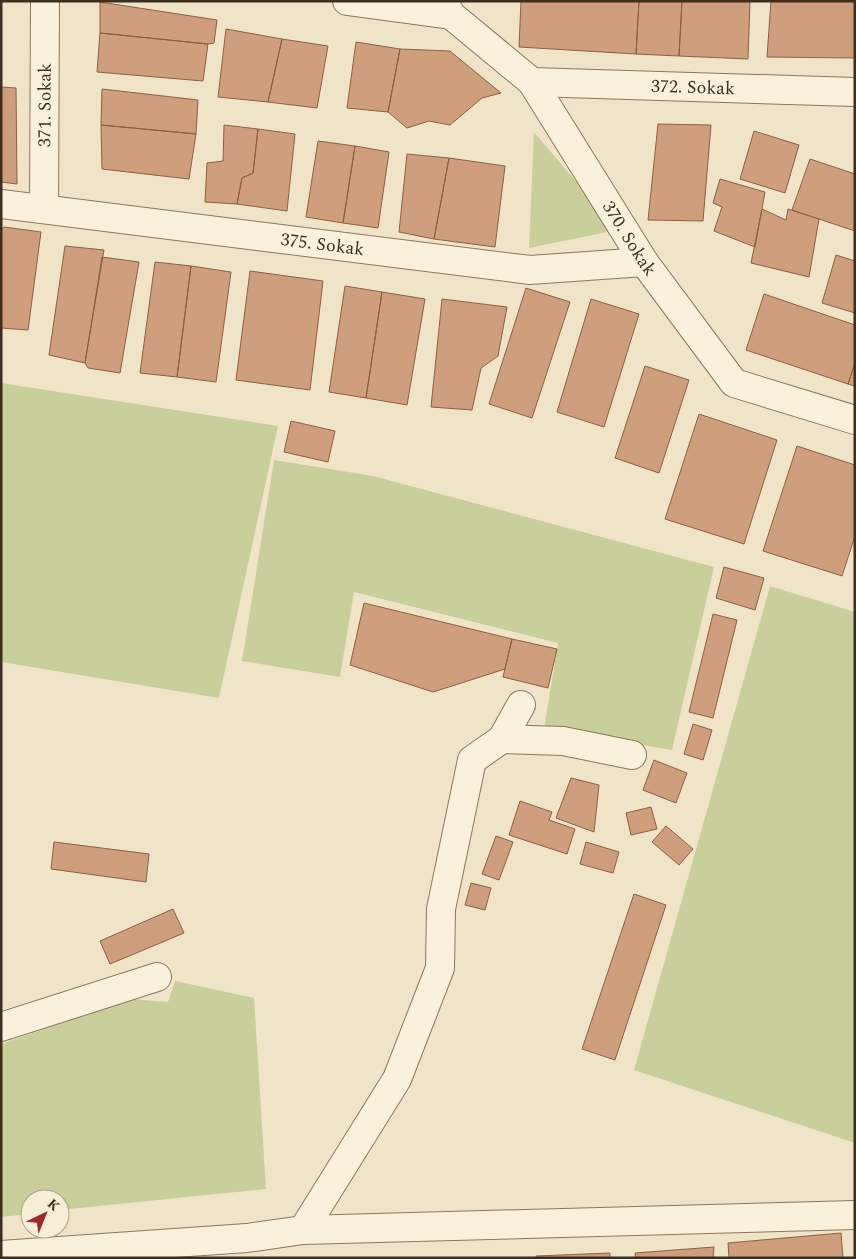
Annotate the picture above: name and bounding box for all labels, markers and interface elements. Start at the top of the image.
street label: 371. Sokak [31,63,59,147]
street label: 372. Sokak [650,73,735,102]
street label: 370. Sokak [595,196,663,282]
street label: 375. Sokak [279,226,366,263]
north arrow [20,1189,70,1239]
text: K [42,1193,65,1216]

